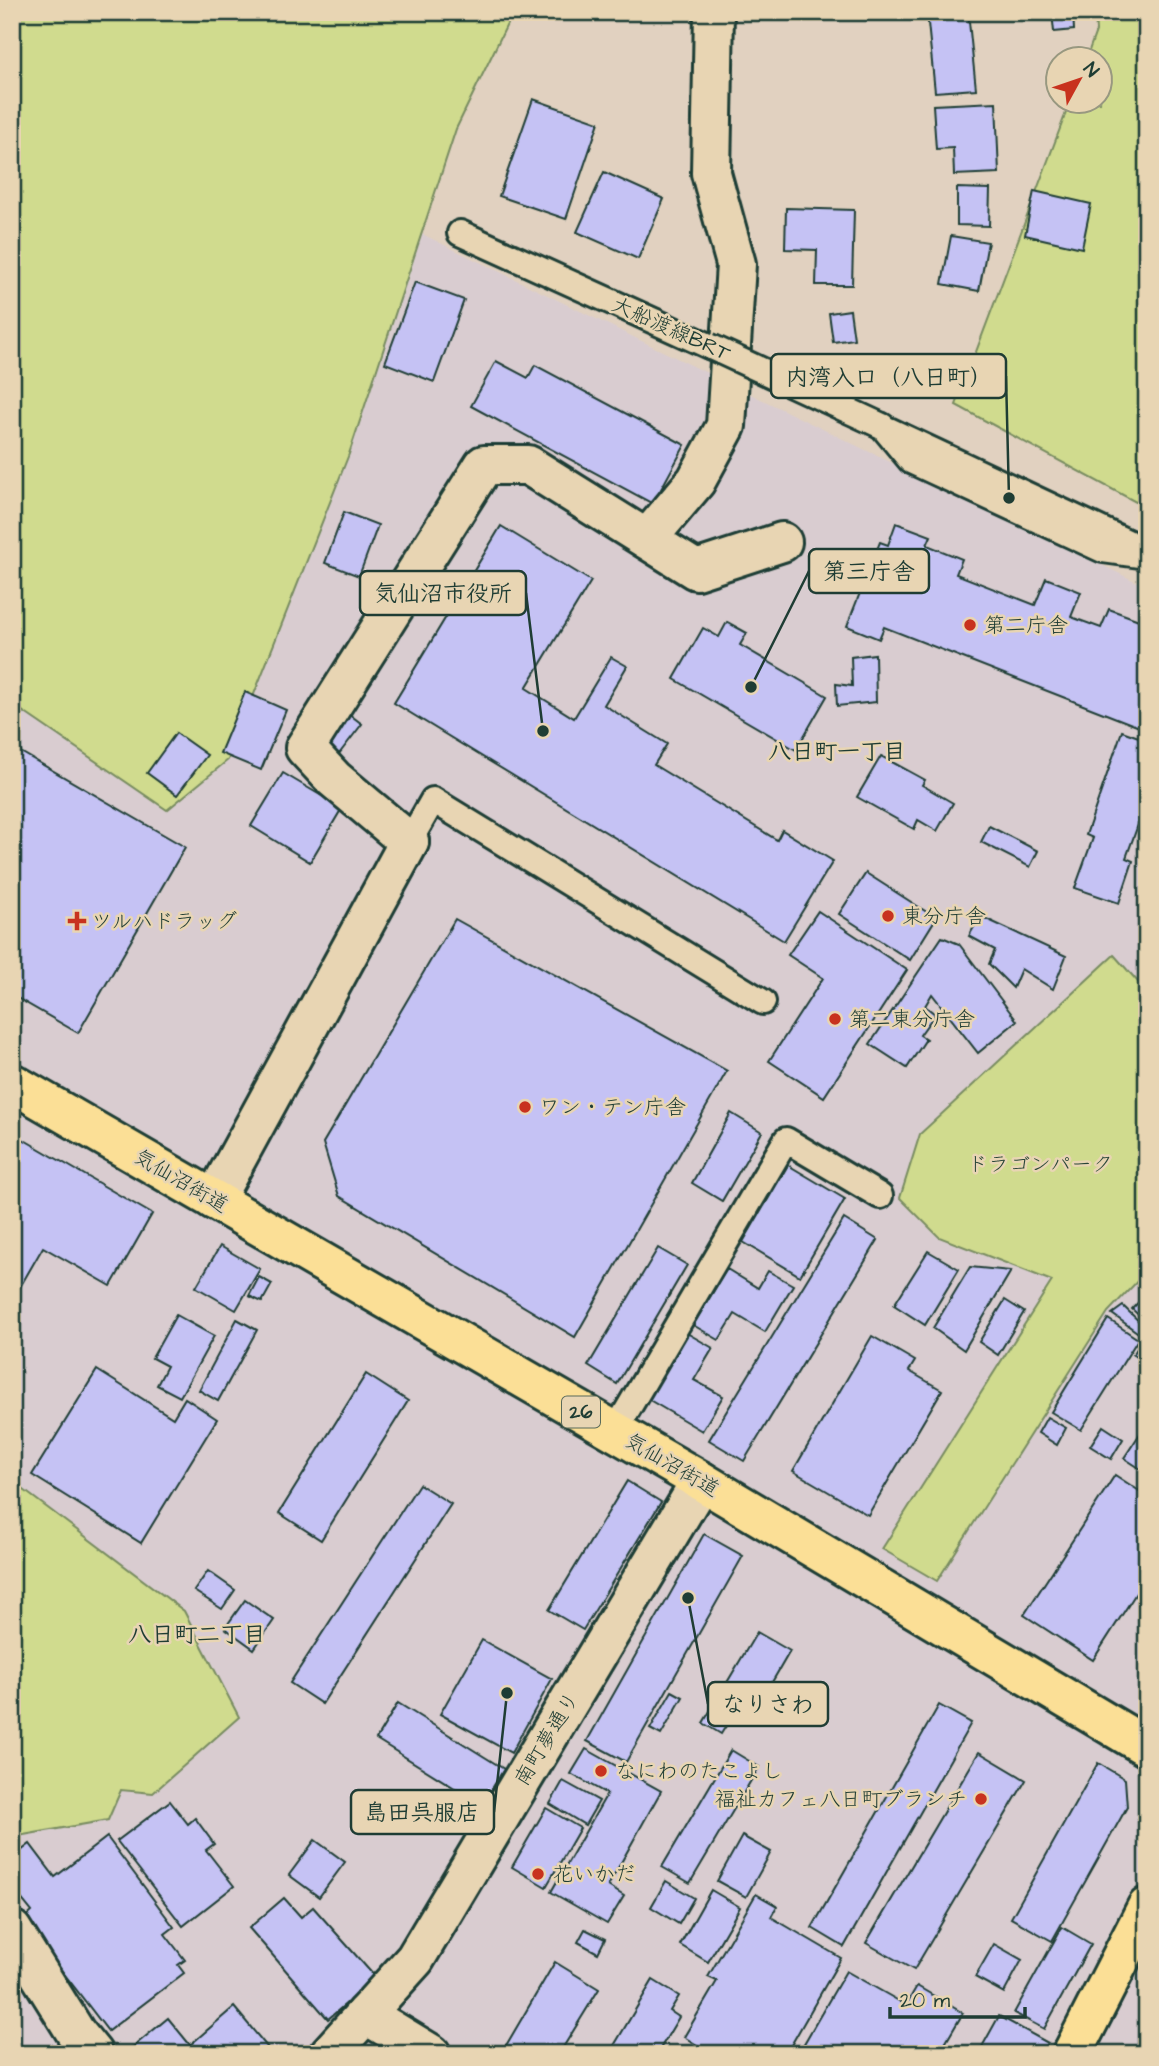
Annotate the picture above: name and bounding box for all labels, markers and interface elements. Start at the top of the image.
north arrow [1044,46,1114,116]
text: N [1077,57,1105,83]
street label: 大船渡線BRT [607,290,736,368]
callout: 内湾入口（八日町） [771,354,1006,398]
text: 内湾入口（八日町） [786,362,993,394]
callout: 第三庁舎 [809,549,929,593]
text: 第三庁舎 [823,556,915,588]
callout: 気仙沼市役所 [360,571,526,615]
text: 気仙沼市役所 [374,578,512,610]
place label: 第二庁舎 [984,611,1068,640]
marker: 第二庁舎 [962,617,978,633]
district label: 八日町一丁目 [768,736,906,768]
place label: 東分庁舎 [902,902,986,931]
place label: ツルハドラッグ [91,907,237,936]
marker: 東分庁舎 [880,908,896,924]
marker: ツルハドラッグ [69,913,85,929]
place label: 第二東分庁舎 [849,1005,975,1034]
marker: 第二東分庁舎 [827,1011,843,1027]
place label: ワン・テン庁舎 [539,1093,686,1122]
marker: ワン・テン庁舎 [517,1099,533,1115]
street label: 気仙沼街道 [128,1142,234,1220]
park label: ドラゴンパーク [967,1150,1113,1179]
road number: 26 [562,1396,600,1428]
street label: 気仙沼街道 [619,1426,725,1504]
district label: 八日町二丁目 [128,1619,266,1651]
callout: なりさわ [708,1682,828,1726]
street label: 南町夢通り [508,1687,586,1791]
text: なりさわ [722,1689,814,1721]
place label: なにわのたこよし [615,1757,783,1786]
marker: なにわのたこよし [593,1763,609,1779]
place label: 福祉カフェ八日町ブランチ [715,1785,967,1814]
callout: 島田呉服店 [351,1790,494,1834]
marker: 福祉カフェ八日町ブランチ [973,1791,989,1807]
text: 島田呉服店 [365,1797,480,1829]
place label: 花いかだ [552,1860,636,1889]
marker: 花いかだ [530,1866,546,1882]
scale bar [890,1975,1024,2019]
text: 20 m [900,1986,951,2015]

